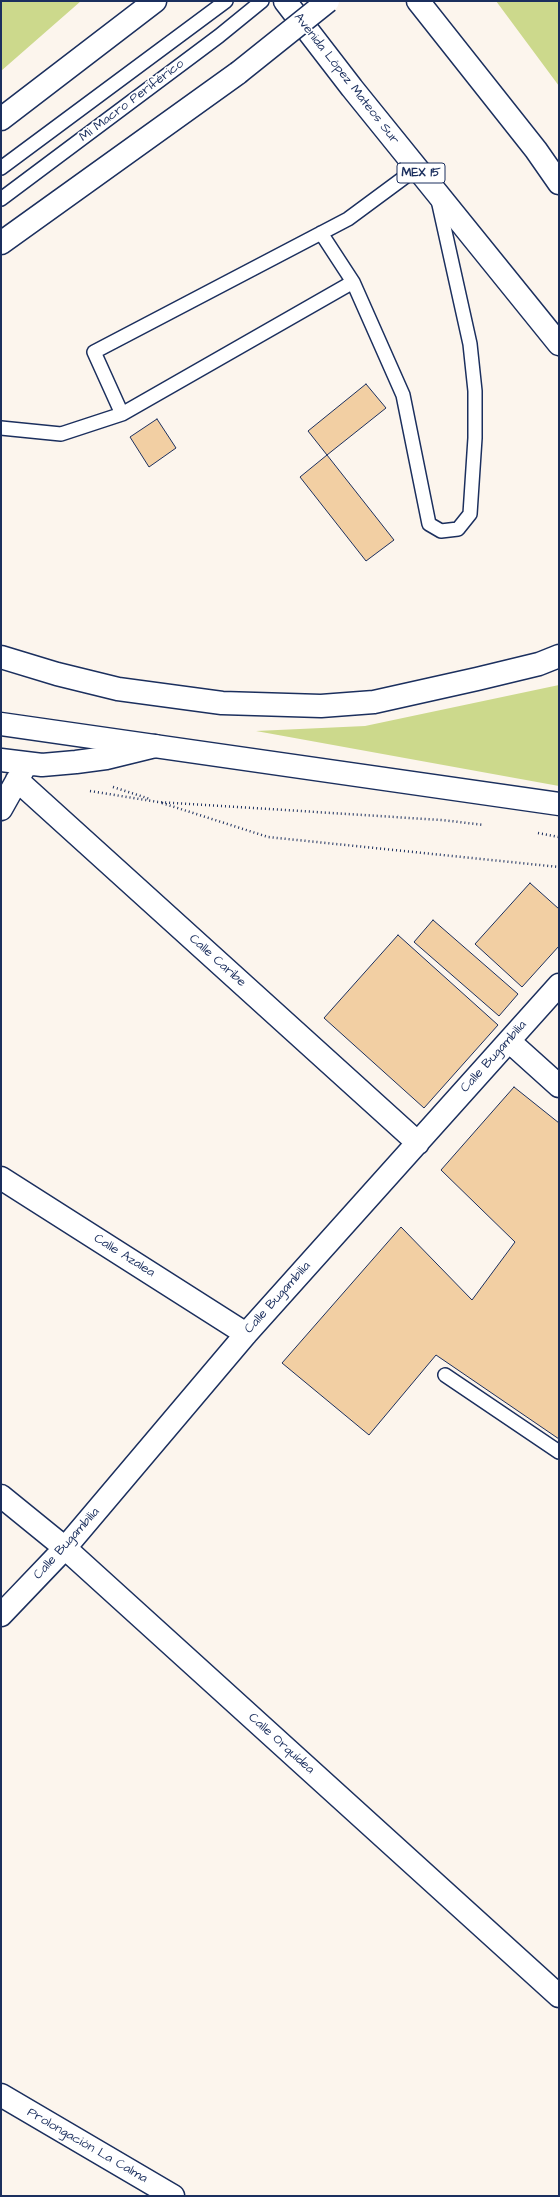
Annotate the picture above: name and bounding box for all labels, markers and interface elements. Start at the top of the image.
street label: Avenida López Mateos Sur [290,10,402,148]
street label: Mi Macro Periférico [77,57,187,145]
road number: MEX 15 [397,163,445,183]
street label: Calle Caribe [185,931,249,991]
street label: Calle Bugambilia [458,1018,530,1096]
street label: Calle Azalea [91,1231,157,1281]
street label: Calle Bugambilia [242,1259,314,1337]
street label: Calle Bugambilia [31,1505,103,1583]
street label: Calle Orquídea [245,1710,317,1778]
street label: Prolongación La Calma [24,2105,150,2187]

